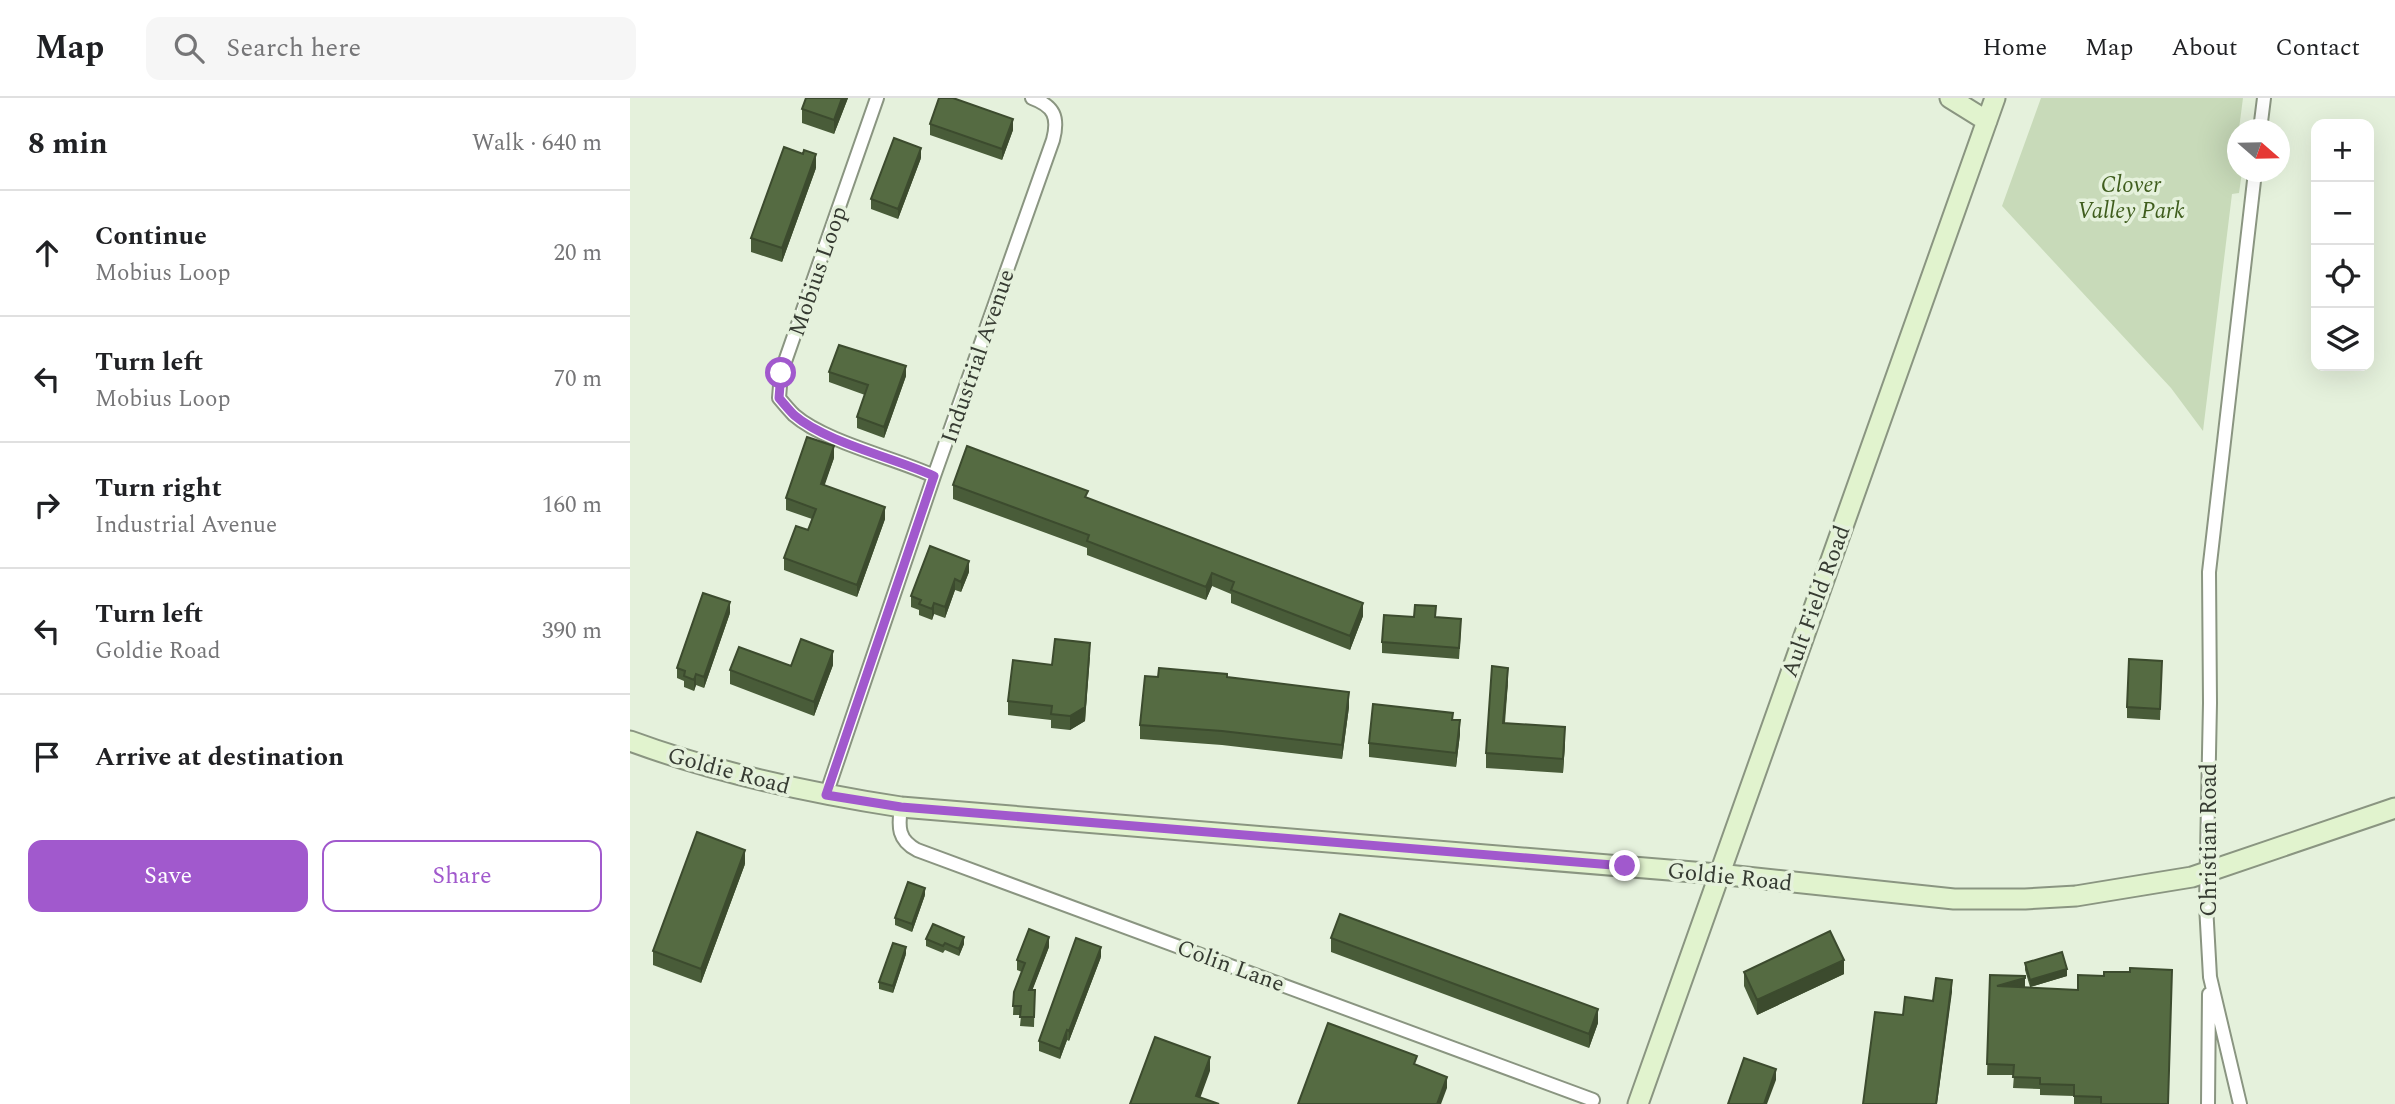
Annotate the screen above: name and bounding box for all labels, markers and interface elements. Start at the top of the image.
search box [146,17,636,80]
text: Map [35,23,104,73]
text: Search here [226,28,361,68]
icon: search [170,29,208,67]
text: Home [1982,30,2047,66]
text: Map [2085,30,2133,66]
text: About [2171,30,2237,66]
text: Contact [2275,30,2360,66]
north arrow [2227,119,2290,182]
map controls [2311,119,2374,371]
button: + [2311,119,2374,182]
text: 8 min [28,121,108,167]
text: Walk · 640 m [472,126,602,161]
park label: Clover Valley Park [2077,168,2185,229]
button: − [2311,182,2374,245]
street label: Mobius Loop [780,202,857,341]
text: Continue [95,216,207,256]
icon: ahead [28,234,66,272]
text: 20 m [553,236,602,271]
button: locate [2311,245,2374,308]
text: Mobius Loop [95,256,231,291]
street label: Industrial Avenue [932,265,1025,448]
button: layers [2311,308,2374,371]
text: Turn left [95,342,203,382]
route start [765,357,796,388]
icon: left [28,360,66,398]
text: 70 m [553,362,602,397]
text: Mobius Loop [95,382,231,417]
text: Turn right [95,468,222,508]
icon: right [28,486,66,524]
text: 160 m [542,488,602,523]
text: Industrial Avenue [95,508,277,543]
street label: Ault Field Road [1773,520,1860,683]
text: Turn left [95,594,203,634]
icon: left [28,612,66,650]
text: 390 m [542,614,602,649]
text: Goldie Road [95,634,221,669]
text: Arrive at destination [95,737,344,777]
icon: arrive [28,738,66,776]
street label: Goldie Road [663,738,794,805]
street label: Christian Road [2192,763,2227,917]
button: Save [28,840,308,912]
button: Share [322,840,602,912]
route end [1609,850,1640,881]
street label: Goldie Road [1666,854,1794,901]
street label: Colin Lane [1172,931,1289,1002]

